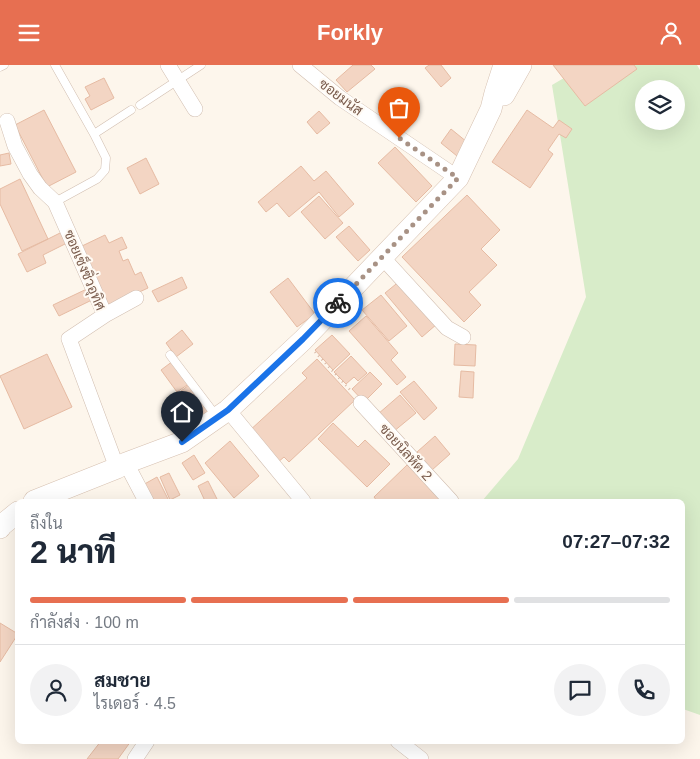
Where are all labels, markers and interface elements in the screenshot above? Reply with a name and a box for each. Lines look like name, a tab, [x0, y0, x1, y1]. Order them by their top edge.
icon: menu	[15, 19, 43, 47]
icon: person	[657, 19, 685, 47]
text: Forkly	[317, 20, 383, 45]
street label: ซอยมนัส	[316, 75, 366, 119]
map controls	[635, 80, 685, 130]
button: layers	[635, 80, 685, 130]
pin	[378, 87, 420, 138]
icon: bag	[385, 94, 413, 122]
street label: ซอยเซ็งซิ่วอุทิศ	[59, 226, 112, 313]
courier	[313, 278, 363, 328]
icon: bike	[324, 289, 352, 317]
pin	[161, 391, 203, 442]
icon: home	[168, 398, 196, 426]
street label: ซอยนิลหัต 2	[376, 420, 436, 484]
text: ถึงใน	[30, 515, 63, 532]
text: 07:27–07:32	[562, 531, 670, 552]
text: 2 นาที	[30, 534, 116, 570]
text: กำลังส่ง · 100 m	[30, 614, 139, 631]
button: person	[30, 664, 82, 716]
button: chat	[554, 664, 606, 716]
button: phone	[618, 664, 670, 716]
text: สมชาย	[94, 670, 151, 691]
text: ไรเดอร์ · 4.5	[94, 695, 176, 712]

